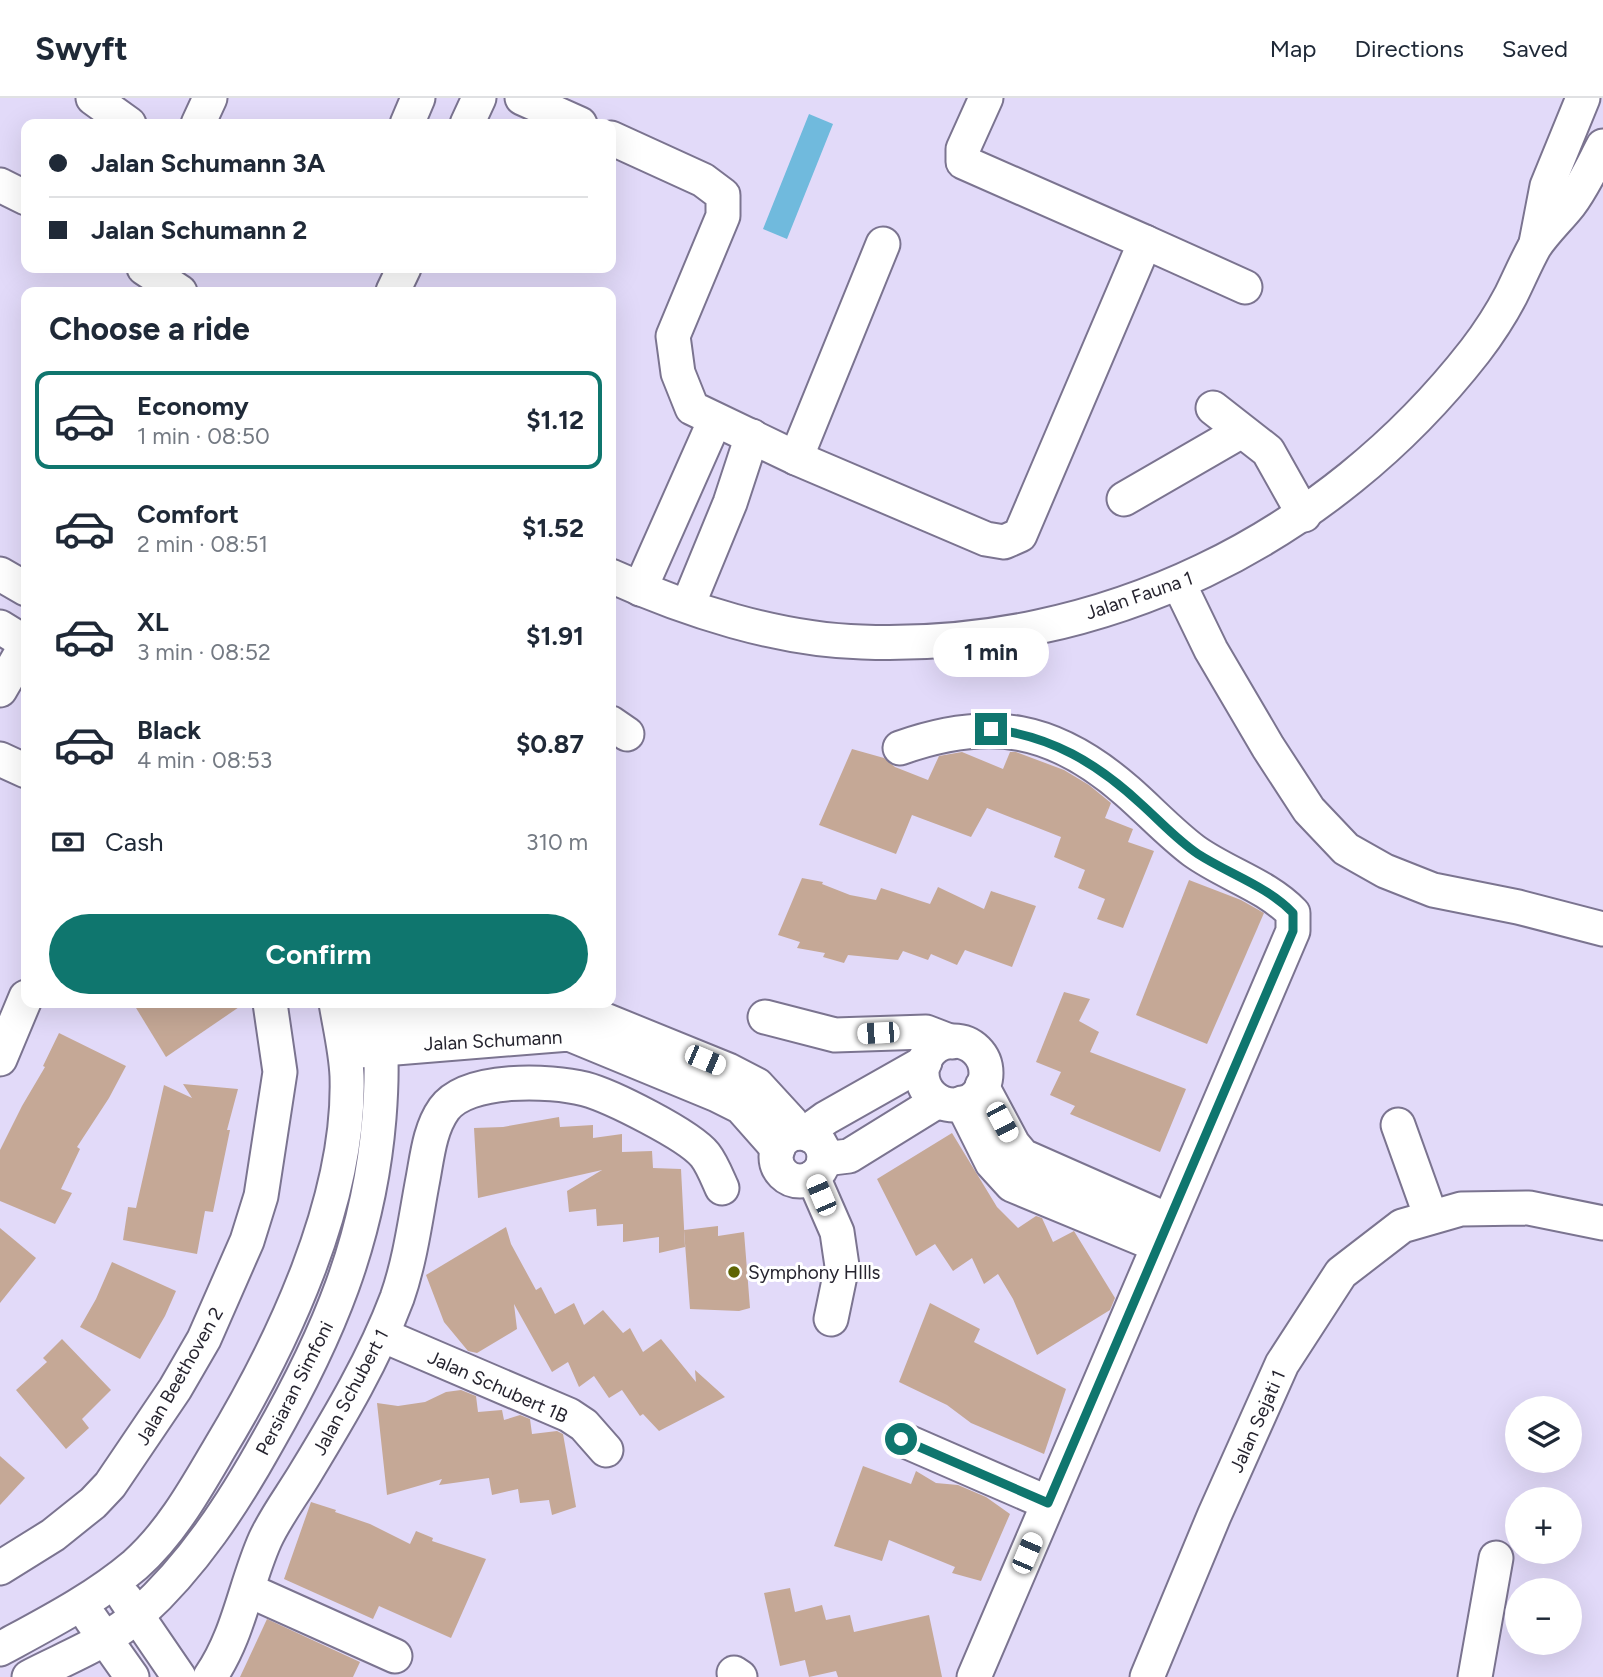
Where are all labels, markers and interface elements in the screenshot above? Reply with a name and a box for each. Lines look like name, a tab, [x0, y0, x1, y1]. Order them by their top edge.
text: Swyft	[35, 29, 128, 68]
text: Map	[1270, 34, 1316, 63]
text: Directions	[1354, 34, 1464, 63]
text: Saved	[1502, 34, 1568, 63]
text: Jalan Schumann 3A	[91, 147, 325, 179]
text: Jalan Schumann 2	[91, 214, 307, 246]
text: Choose a ride	[49, 310, 250, 348]
icon: car	[53, 389, 116, 452]
text: Economy	[137, 390, 249, 422]
text: $1.12	[526, 404, 584, 436]
text: 1 min · 08:50	[137, 422, 270, 450]
icon: car	[53, 497, 116, 560]
text: Comfort	[137, 498, 239, 530]
text: $1.52	[522, 512, 584, 544]
text: 2 min · 08:51	[137, 530, 268, 558]
street label: Jalan Fauna 1	[1082, 566, 1196, 625]
icon: car	[53, 605, 116, 668]
text: XL	[137, 606, 169, 638]
text: $1.91	[526, 620, 584, 652]
callout: 1 min	[933, 628, 1049, 676]
text: 3 min · 08:52	[137, 638, 271, 666]
text: 1 min	[964, 638, 1018, 666]
icon: car	[53, 713, 116, 776]
route end	[975, 713, 1007, 745]
text: Black	[137, 714, 201, 746]
text: $0.87	[516, 728, 584, 760]
text: 4 min · 08:53	[137, 746, 272, 774]
icon: cash	[49, 823, 87, 861]
text: Cash	[105, 826, 164, 858]
text: 310 m	[526, 828, 588, 856]
button: Confirm	[49, 914, 588, 994]
car	[857, 1021, 900, 1045]
street label: Jalan Schumann	[423, 1025, 563, 1056]
car	[682, 1042, 729, 1078]
car	[983, 1099, 1022, 1145]
car	[804, 1172, 839, 1218]
place label: Symphony HIlls	[748, 1261, 881, 1284]
marker: Symphony HIlls	[726, 1264, 742, 1280]
street label: Jalan Beethoven 2	[131, 1303, 228, 1449]
street label: Persiaran Simfoni	[251, 1317, 338, 1459]
street label: Jalan Schubert 1	[308, 1325, 393, 1459]
street label: Jalan Schubert 1B	[424, 1345, 571, 1428]
street label: Jalan Sejati 1	[1225, 1366, 1290, 1476]
map controls	[1505, 1396, 1582, 1655]
button: layers	[1505, 1396, 1582, 1473]
route start	[885, 1423, 917, 1455]
button: +	[1505, 1487, 1582, 1564]
car	[1010, 1530, 1045, 1576]
button: −	[1505, 1578, 1582, 1655]

